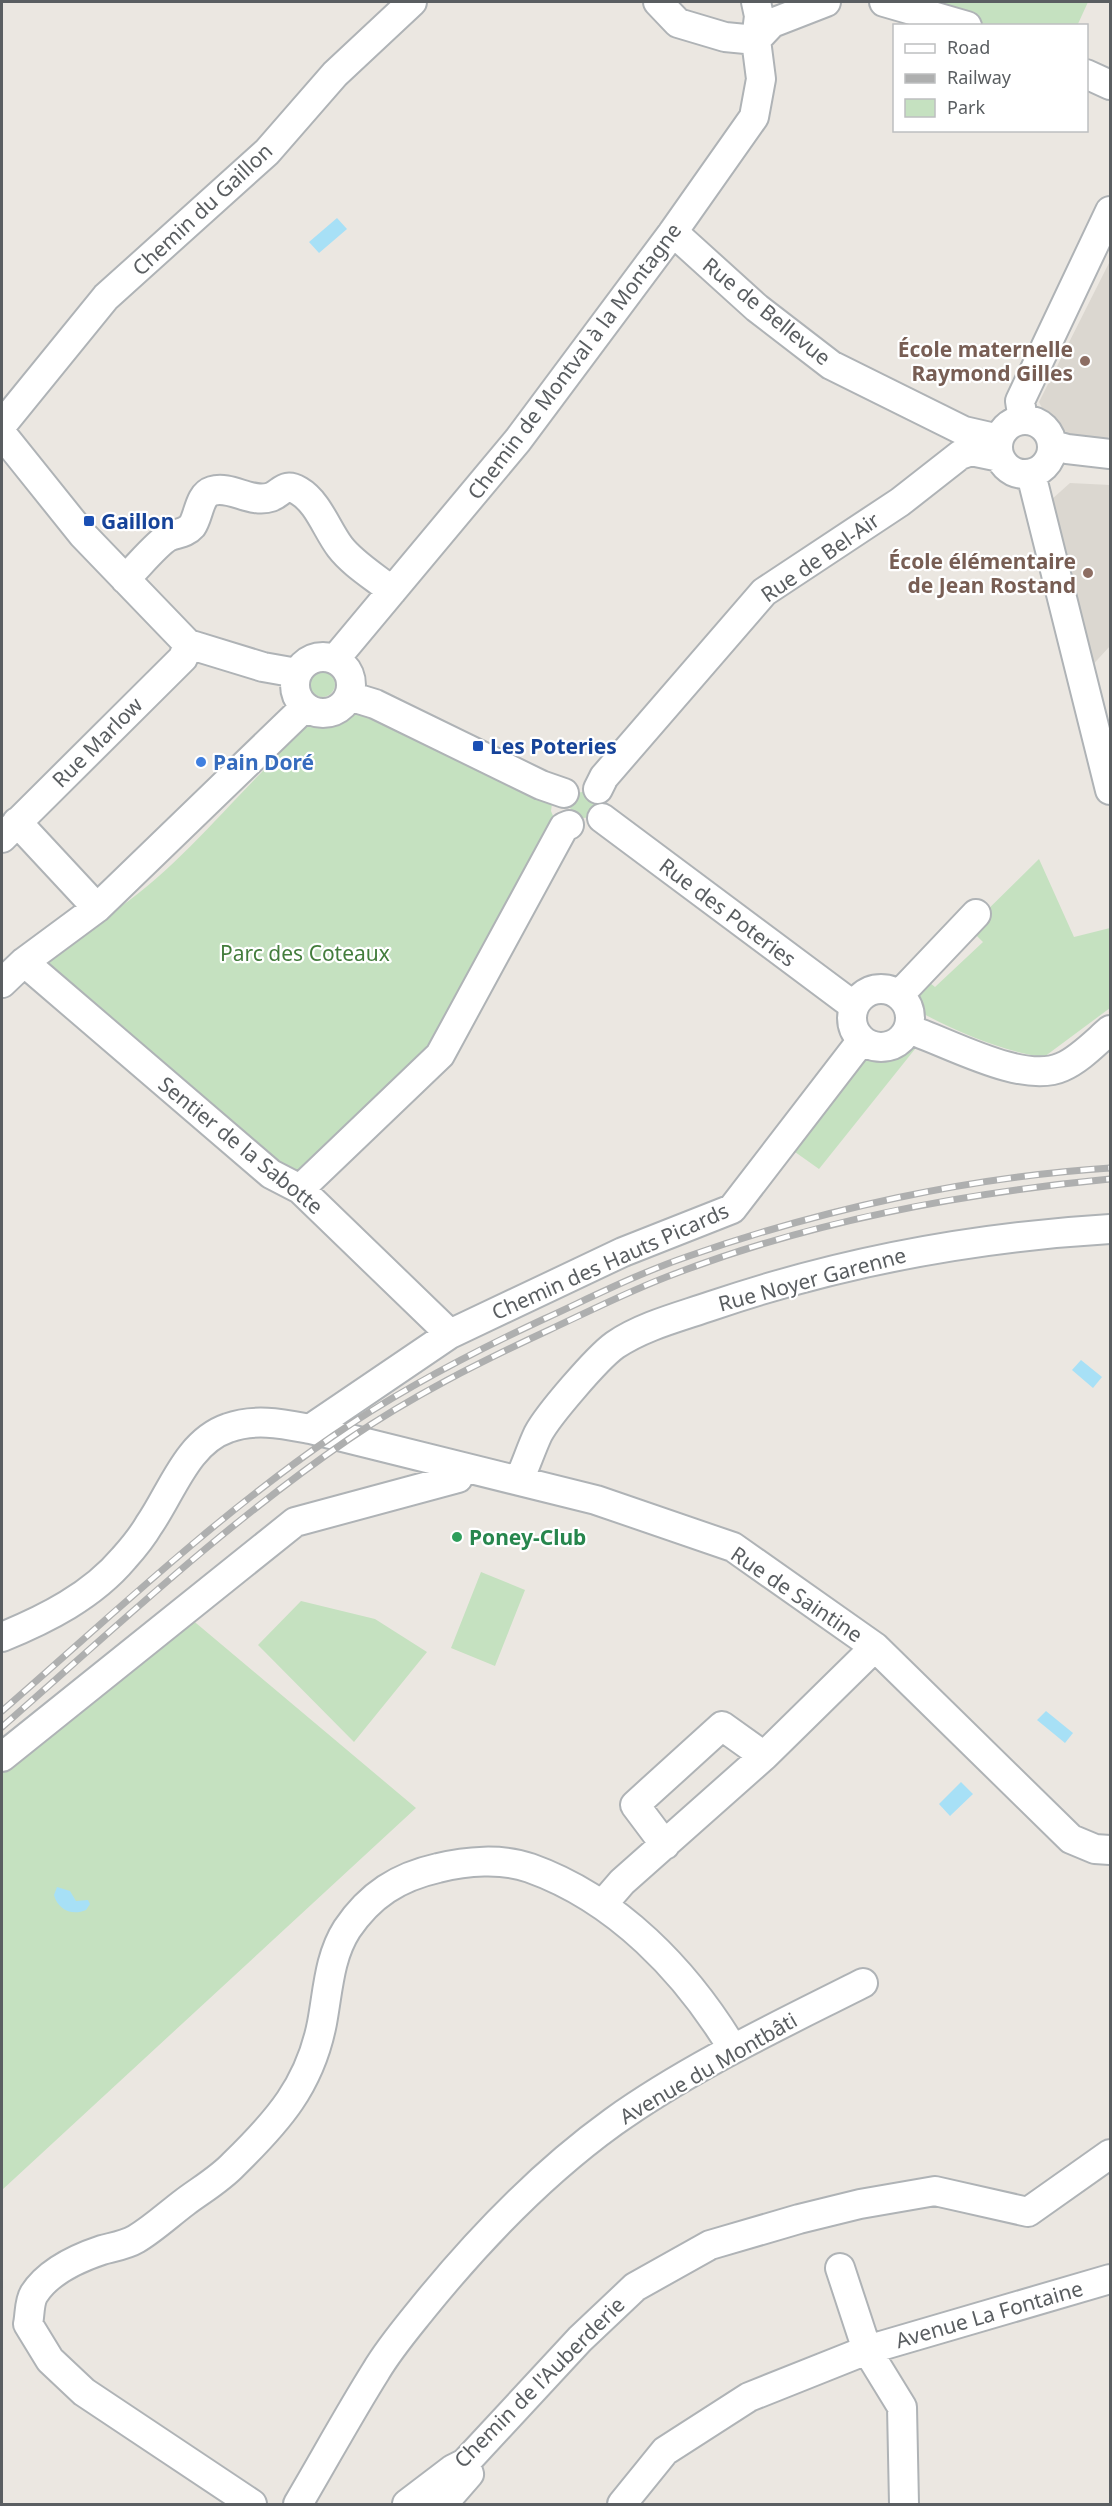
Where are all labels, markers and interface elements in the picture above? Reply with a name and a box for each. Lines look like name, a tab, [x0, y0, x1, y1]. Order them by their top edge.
legend	[893, 24, 1088, 132]
text: Road	[947, 35, 990, 59]
text: Railway	[947, 65, 1012, 89]
text: Park	[947, 95, 985, 119]
street label: Chemin du Gaillon	[126, 137, 278, 281]
street label: Chemin de Montval à la Montagne	[461, 217, 687, 505]
street label: Rue de Bellevue	[697, 251, 837, 371]
place label: École maternelle Raymond Gilles	[898, 335, 1073, 387]
marker: École maternelle Raymond Gilles	[1078, 354, 1092, 368]
street label: Rue de Bel-Air	[755, 506, 885, 608]
place label: Gaillon	[101, 507, 174, 535]
marker: Gaillon	[82, 514, 96, 528]
place label: École élémentaire de Jean Rostand	[889, 547, 1076, 599]
marker: École élémentaire de Jean Rostand	[1081, 566, 1095, 580]
street label: Rue Marlow	[46, 690, 149, 793]
place label: Les Poteries	[490, 732, 617, 760]
marker: Les Poteries	[471, 739, 485, 753]
place label: Pain Doré	[213, 748, 314, 776]
marker: Pain Doré	[194, 755, 208, 769]
street label: Rue des Poteries	[654, 851, 802, 973]
park label: Parc des Coteaux	[220, 939, 390, 967]
street label: Sentier de la Sabotte	[153, 1070, 329, 1220]
street label: Chemin des Hauts Picards	[487, 1196, 733, 1326]
street label: Rue Noyer Garenne	[715, 1240, 909, 1318]
place label: Poney-Club	[469, 1523, 586, 1551]
marker: Poney-Club	[450, 1530, 464, 1544]
street label: Rue de Saintine	[726, 1540, 868, 1648]
street label: Avenue du Montbâti	[614, 2006, 802, 2130]
street label: Avenue La Fontaine	[892, 2274, 1086, 2354]
street label: Chemin de l'Auberderie	[448, 2291, 630, 2473]

